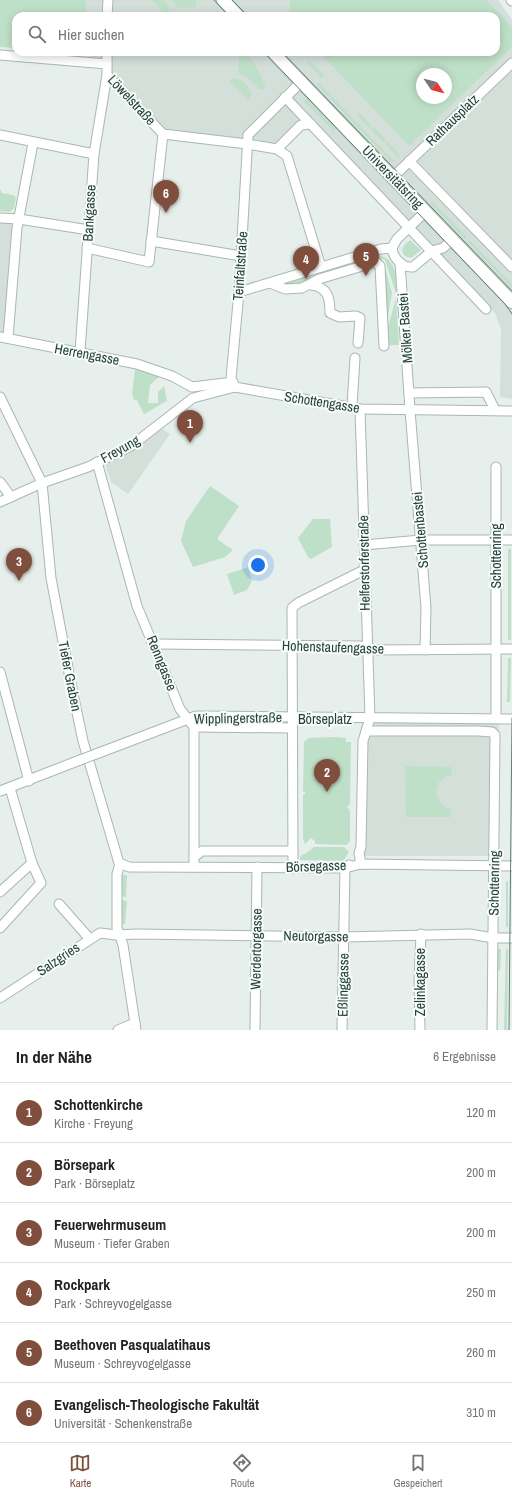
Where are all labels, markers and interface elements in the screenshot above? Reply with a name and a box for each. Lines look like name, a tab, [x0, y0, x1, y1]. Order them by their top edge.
search box	[12, 12, 500, 56]
icon: search	[26, 23, 48, 45]
text: Hier suchen	[58, 24, 124, 45]
north arrow	[416, 68, 452, 104]
street label: Löwelstraße	[104, 71, 160, 129]
street label: Rathausplatz	[422, 90, 483, 150]
street label: Universitätsring	[358, 142, 428, 213]
pin: 6	[153, 180, 179, 213]
street label: Bankgasse	[79, 184, 99, 242]
street label: Teinfaltstraße	[229, 231, 251, 301]
pin: 5	[353, 243, 379, 276]
pin: 4	[293, 246, 319, 279]
street label: Mölker Bastei	[394, 292, 416, 364]
street label: Herrengasse	[53, 339, 121, 369]
street label: Schottengasse	[283, 387, 361, 417]
pin: 1	[177, 410, 203, 443]
street label: Freyung	[97, 431, 143, 467]
street label: Schottenbastei	[408, 491, 432, 569]
street label: Helferstorferstraße	[354, 515, 374, 611]
street label: Schottenring	[487, 523, 505, 589]
pin: 3	[6, 548, 32, 581]
your location	[248, 555, 268, 575]
street label: Renngasse	[143, 633, 181, 693]
street label: Hohenstaufengasse	[282, 636, 384, 658]
street label: Tiefer Graben	[54, 639, 86, 713]
street label: Wipplingerstraße	[194, 708, 282, 728]
street label: Börseplatz	[298, 710, 352, 728]
pin: 2	[314, 759, 340, 792]
street label: Schottenring	[484, 850, 504, 916]
street label: Börsegasse	[285, 856, 347, 876]
street label: Werdertorgasse	[246, 908, 266, 990]
street label: Neutorgasse	[283, 926, 349, 946]
street label: Salzgries	[33, 938, 83, 980]
street label: Zelinkagasse	[411, 948, 429, 1016]
street label: Eßlinggasse	[333, 953, 353, 1017]
text: In der Nähe	[16, 1045, 92, 1068]
text: 6 Ergebnisse	[433, 1048, 496, 1065]
text: Schottenkirche	[54, 1094, 143, 1115]
text: 1	[26, 1104, 32, 1121]
text: 120 m	[466, 1104, 496, 1121]
text: Kirche · Freyung	[54, 1115, 133, 1132]
text: Börsepark	[54, 1154, 115, 1175]
text: 2	[26, 1164, 32, 1181]
text: 200 m	[466, 1164, 496, 1181]
text: Park · Börseplatz	[54, 1175, 135, 1192]
text: Feuerwehrmuseum	[54, 1214, 166, 1235]
text: 3	[26, 1224, 32, 1241]
text: 200 m	[466, 1224, 496, 1241]
text: Museum · Tiefer Graben	[54, 1235, 170, 1252]
text: Rockpark	[54, 1274, 110, 1295]
text: 4	[26, 1284, 32, 1301]
text: 250 m	[466, 1284, 496, 1301]
text: Park · Schreyvogelgasse	[54, 1295, 172, 1312]
text: Beethoven Pasqualatihaus	[54, 1334, 211, 1355]
text: 5	[26, 1344, 32, 1361]
text: 260 m	[466, 1344, 496, 1361]
text: Museum · Schreyvogelgasse	[54, 1355, 191, 1372]
text: Evangelisch-Theologische Fakultät	[54, 1394, 259, 1415]
text: 6	[26, 1404, 32, 1421]
text: 310 m	[466, 1404, 496, 1421]
text: Universität · Schenkenstraße	[54, 1415, 192, 1432]
tab: Karte	[69, 1452, 91, 1490]
tab: Route	[230, 1452, 254, 1490]
tab: Gespeichert	[393, 1452, 443, 1490]

